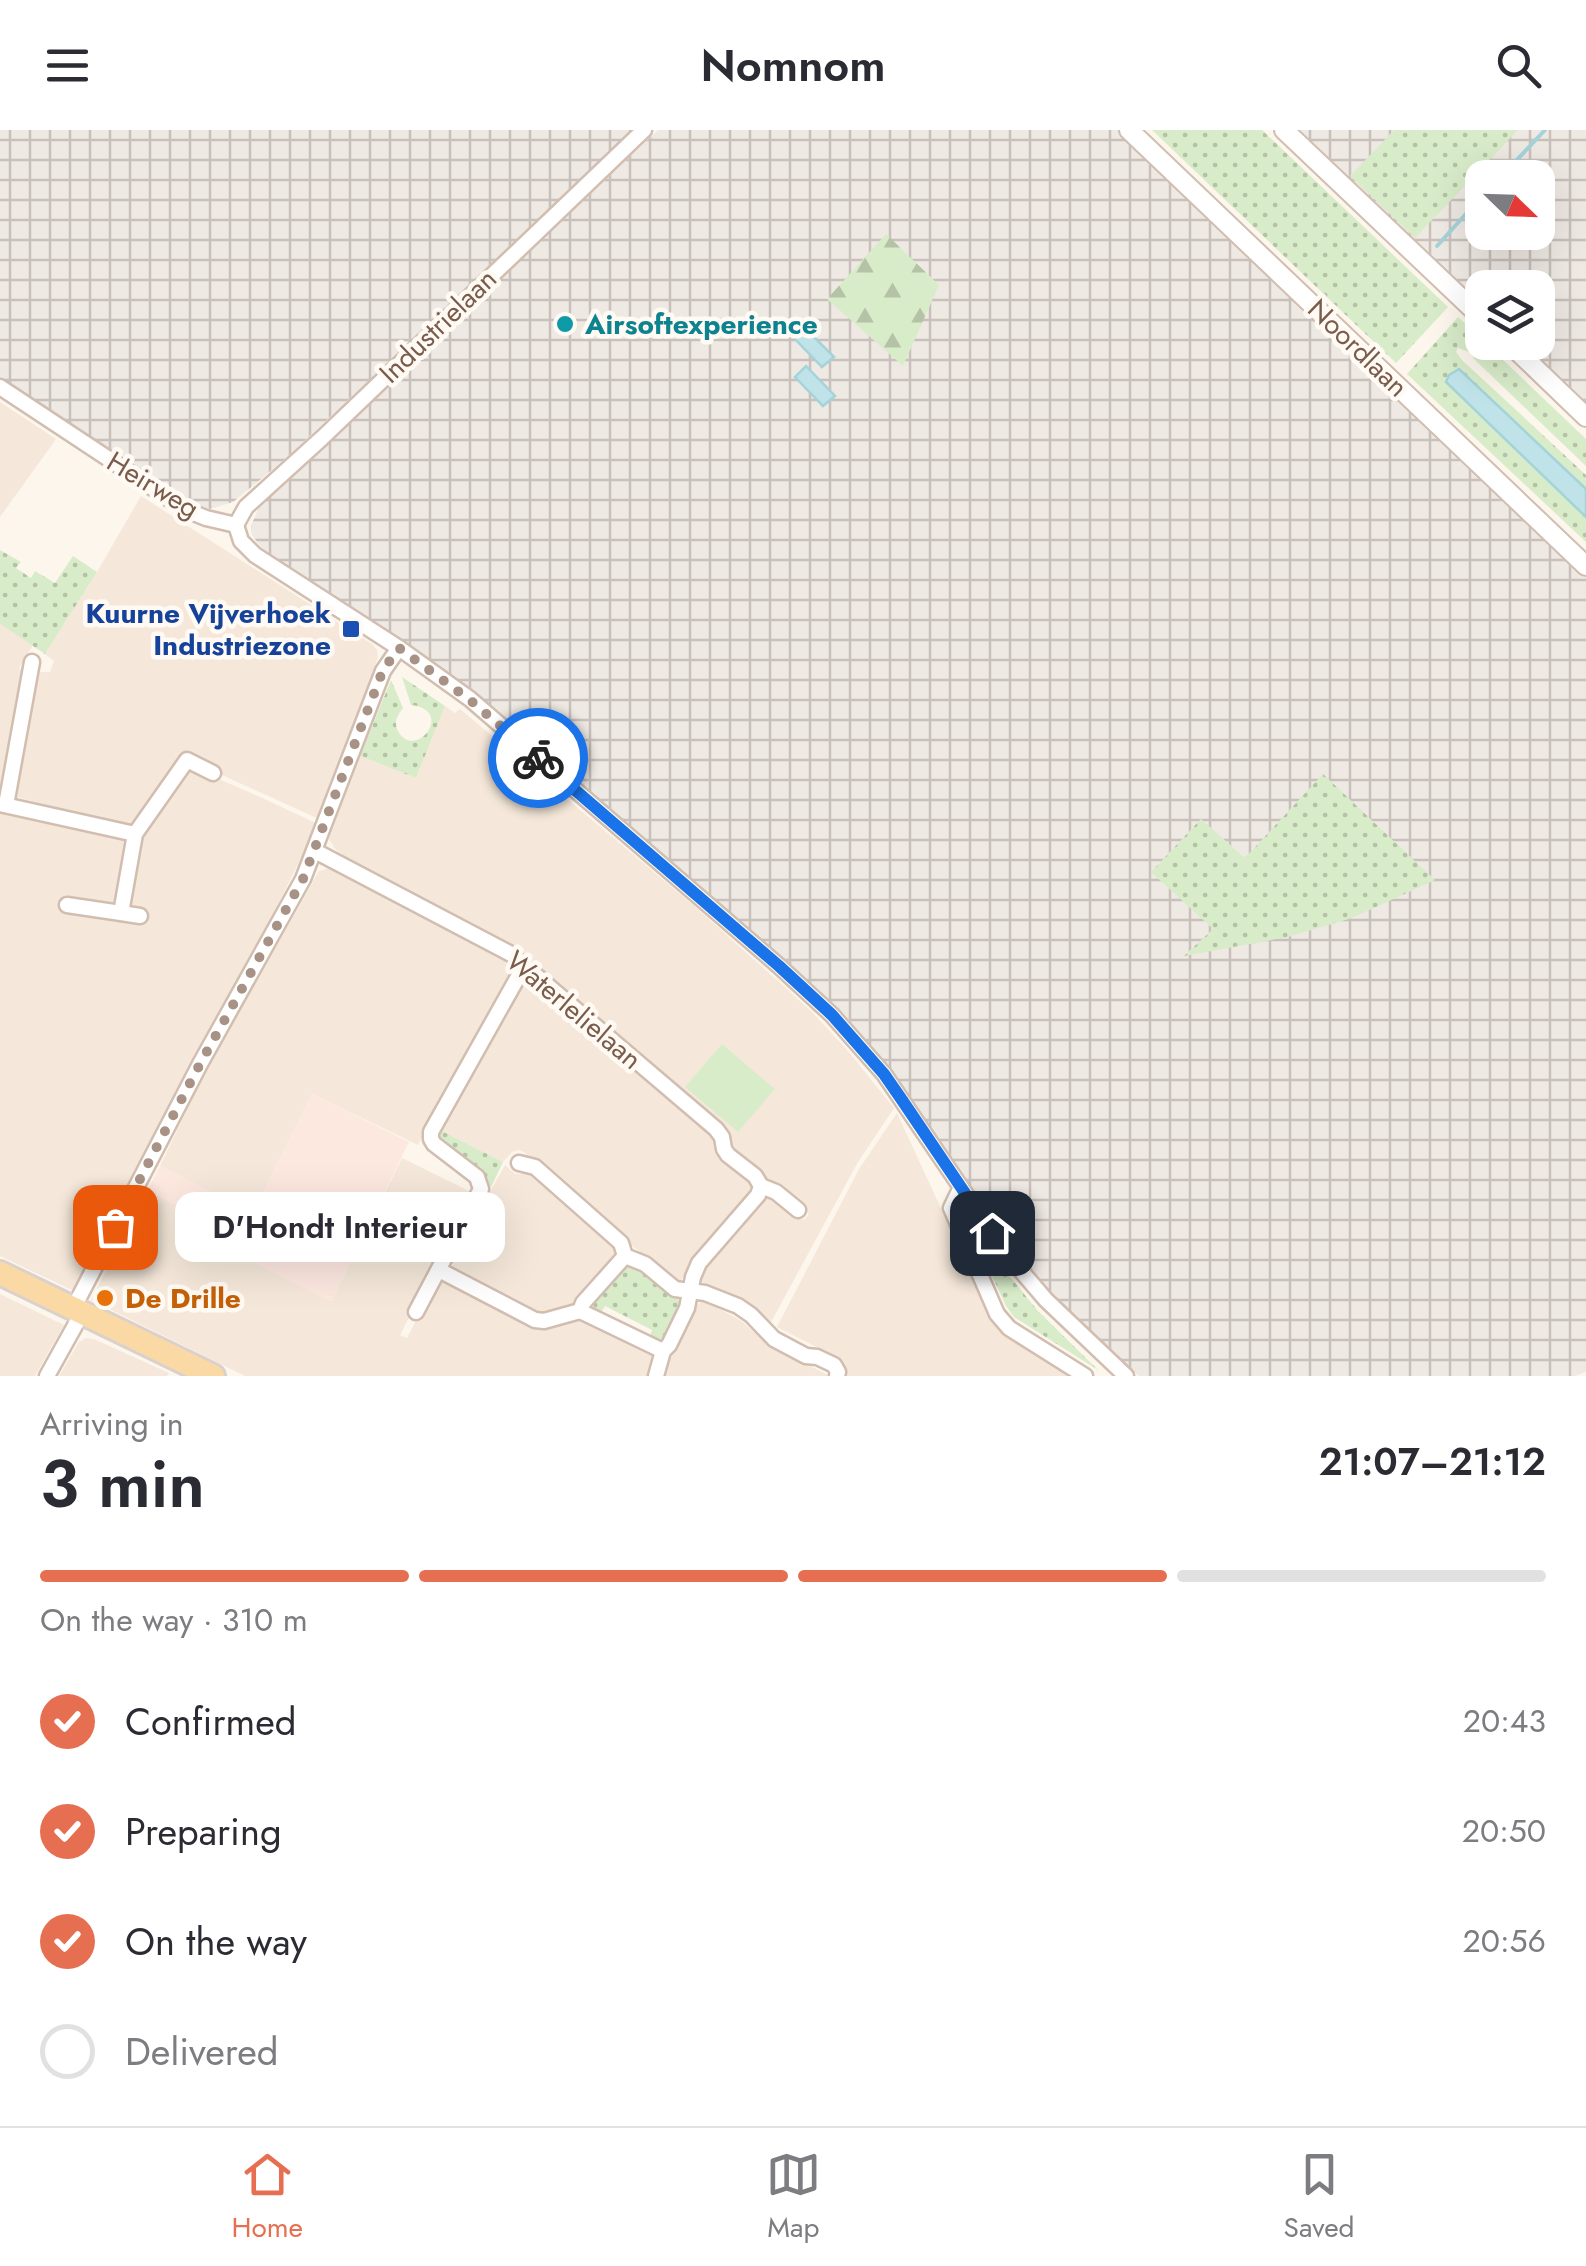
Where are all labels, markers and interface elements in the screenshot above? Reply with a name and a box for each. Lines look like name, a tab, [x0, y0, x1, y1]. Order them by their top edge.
text: Nomnom	[700, 33, 886, 98]
icon: menu	[40, 38, 95, 93]
icon: search	[1491, 38, 1546, 93]
north arrow	[1465, 160, 1555, 250]
map controls	[1465, 160, 1555, 360]
street label: Industrielaan	[370, 259, 506, 393]
button: layers	[1465, 270, 1555, 360]
street label: Noordlaan	[1298, 290, 1418, 406]
place label: Airsoftexperience	[584, 304, 818, 345]
marker: Airsoftexperience	[554, 313, 576, 335]
street label: Heirweg	[99, 441, 207, 529]
place label: Kuurne Vijverhoek Industriezone	[86, 593, 331, 666]
marker: Kuurne Vijverhoek Industriezone	[340, 618, 362, 640]
courier	[488, 708, 588, 808]
icon: bike	[511, 731, 566, 786]
street label: Waterlelielaan	[497, 941, 651, 1079]
pin	[73, 1185, 158, 1270]
pin	[950, 1191, 1035, 1276]
callout: D'Hondt Interieur	[175, 1192, 505, 1262]
icon: bag	[88, 1200, 143, 1255]
text: D'Hondt Interieur	[212, 1204, 468, 1250]
icon: home	[965, 1206, 1020, 1261]
place label: De Drille	[125, 1278, 241, 1319]
marker: De Drille	[94, 1287, 116, 1309]
text: Arriving in	[40, 1401, 184, 1447]
text: 21:07–21:12	[1319, 1434, 1546, 1489]
text: 3 min	[40, 1437, 205, 1531]
text: On the way · 310 m	[40, 1597, 308, 1643]
icon: check	[40, 1694, 95, 1749]
text: Confirmed	[125, 1694, 296, 1749]
text: 20:43	[1463, 1698, 1546, 1744]
icon: check	[40, 1804, 95, 1859]
text: Preparing	[125, 1804, 282, 1859]
text: 20:50	[1462, 1808, 1546, 1854]
icon: check	[40, 1914, 95, 1969]
text: On the way	[125, 1914, 307, 1969]
text: 20:56	[1463, 1918, 1546, 1964]
text: Delivered	[125, 2024, 278, 2079]
tab: Home	[231, 2147, 303, 2248]
tab: Map	[766, 2147, 821, 2248]
tab: Saved	[1284, 2147, 1355, 2248]

